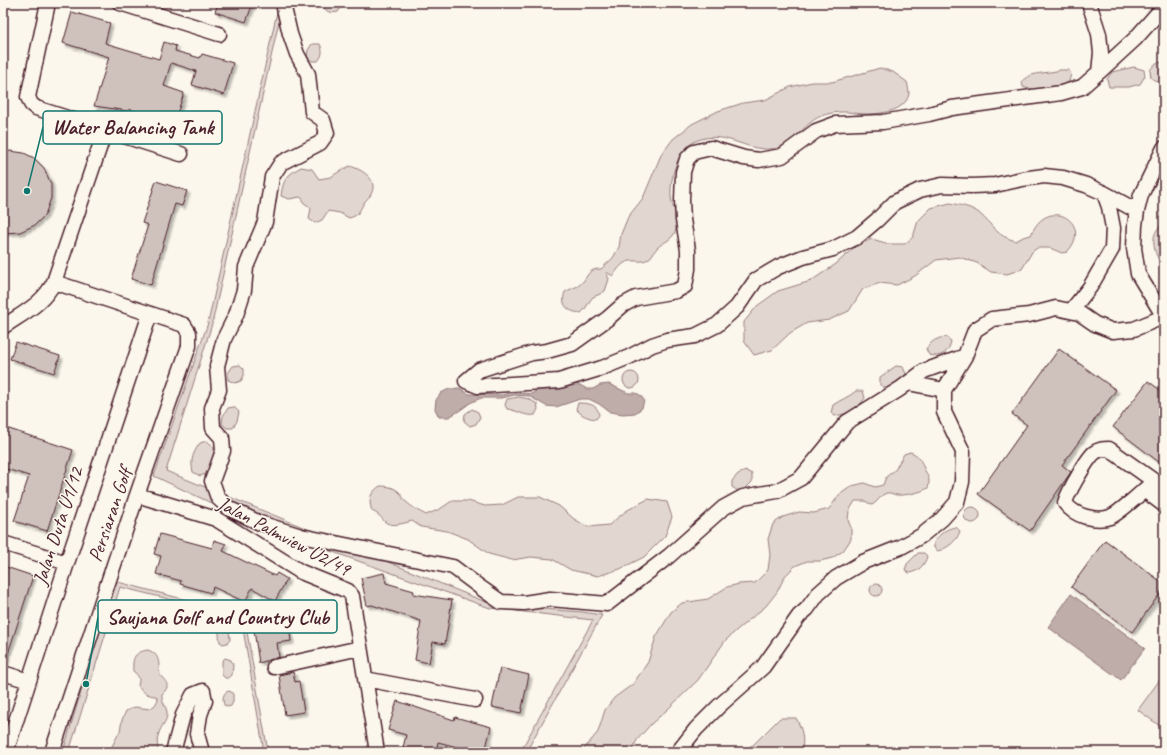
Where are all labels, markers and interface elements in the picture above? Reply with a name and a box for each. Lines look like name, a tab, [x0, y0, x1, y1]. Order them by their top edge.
callout: Water Balancing Tank	[43, 111, 222, 144]
text: Water Balancing Tank	[52, 114, 216, 140]
street label: Persiaran Golf	[82, 460, 139, 565]
street label: Jalan Duta U1/12	[27, 462, 89, 589]
street label: Jalan Palmview U2/49	[213, 490, 356, 582]
callout: Saujana Golf and Country Club	[98, 600, 337, 633]
text: Saujana Golf and Country Club	[107, 604, 331, 630]

